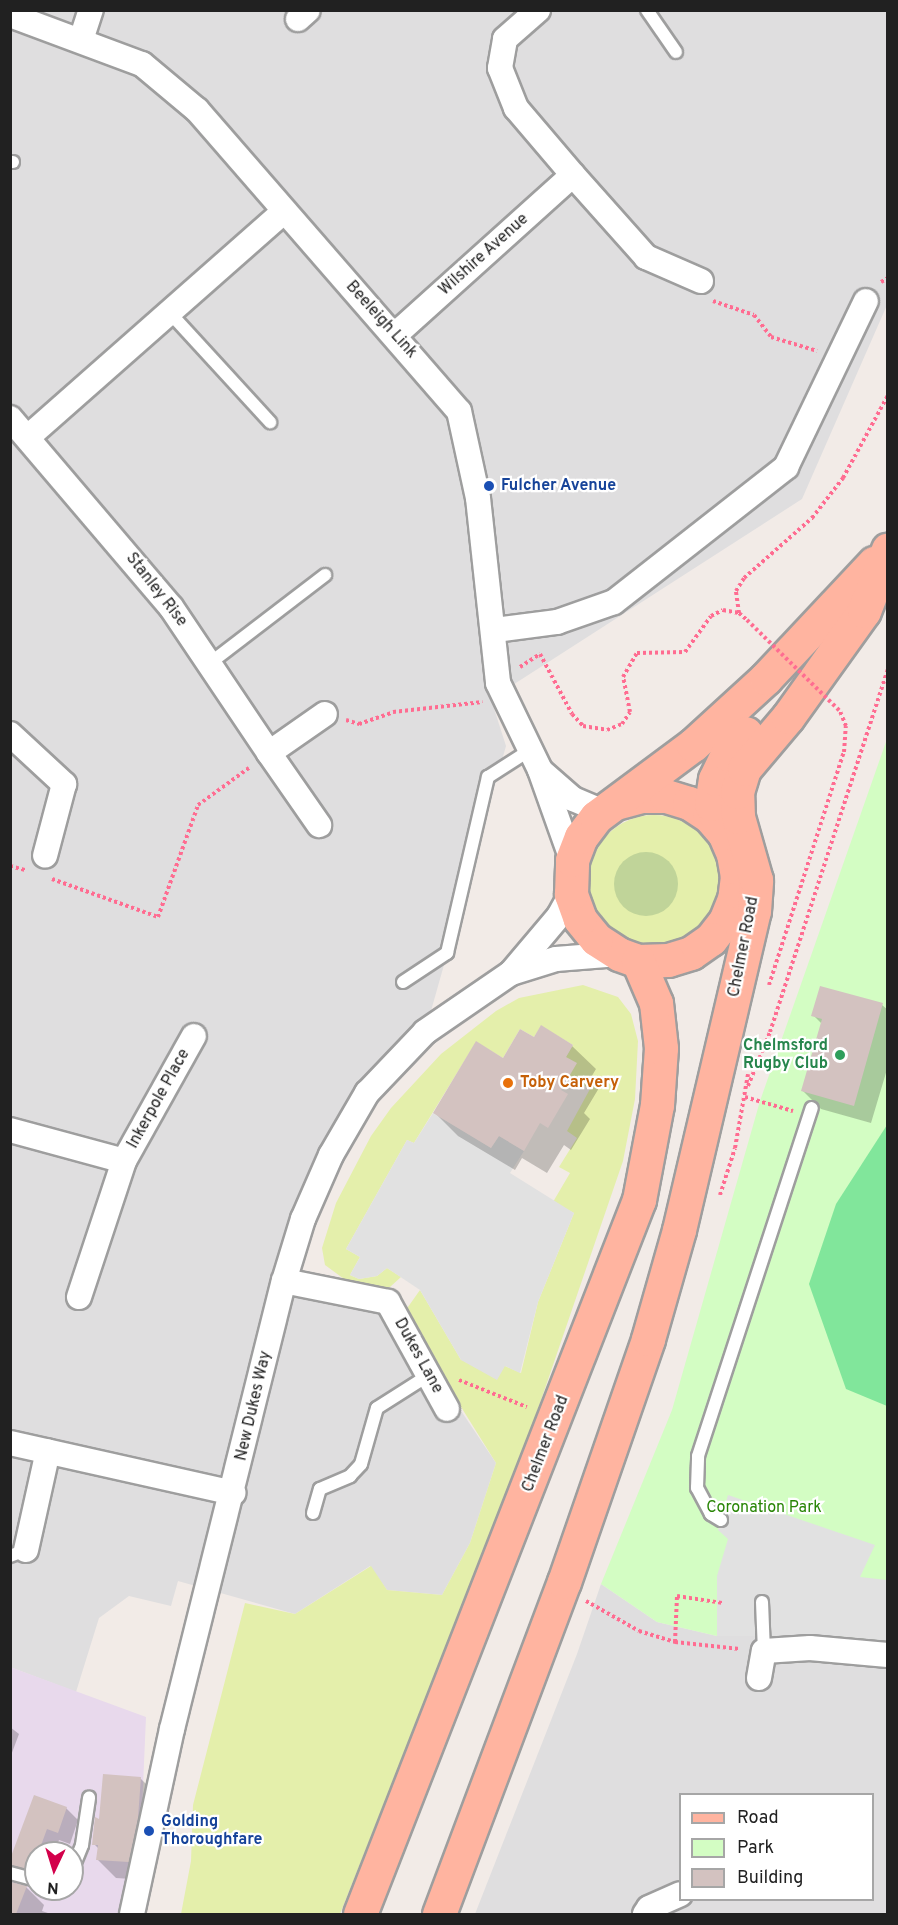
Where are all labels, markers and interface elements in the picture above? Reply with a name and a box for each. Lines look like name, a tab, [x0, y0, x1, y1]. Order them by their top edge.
street label: Wilshire Avenue	[435, 210, 533, 300]
street label: Beeleigh Link	[341, 277, 421, 363]
place label: Fulcher Avenue	[501, 476, 617, 496]
marker: Fulcher Avenue	[482, 479, 496, 493]
street label: Stanley Rise	[121, 549, 191, 631]
street label: Chelmer Road	[725, 895, 763, 999]
place label: Chelmsford Rugby Club	[743, 1036, 828, 1074]
street label: Inkerpole Place	[124, 1046, 194, 1152]
marker: Chelmsford Rugby Club	[833, 1048, 847, 1062]
place label: Toby Carvery	[520, 1073, 619, 1093]
marker: Toby Carvery	[501, 1076, 515, 1090]
street label: Dukes Lane	[389, 1315, 447, 1397]
street label: New Dukes Way	[232, 1349, 276, 1463]
street label: Chelmer Road	[519, 1393, 573, 1495]
park label: Coronation Park	[706, 1498, 822, 1518]
legend	[679, 1793, 874, 1901]
text: Road	[737, 1807, 779, 1830]
place label: Golding Thoroughfare	[161, 1812, 262, 1850]
marker: Golding Thoroughfare	[142, 1824, 156, 1838]
text: Park	[737, 1837, 774, 1860]
north arrow	[24, 1841, 84, 1901]
text: Building	[737, 1867, 803, 1890]
text: N	[46, 1877, 59, 1897]

